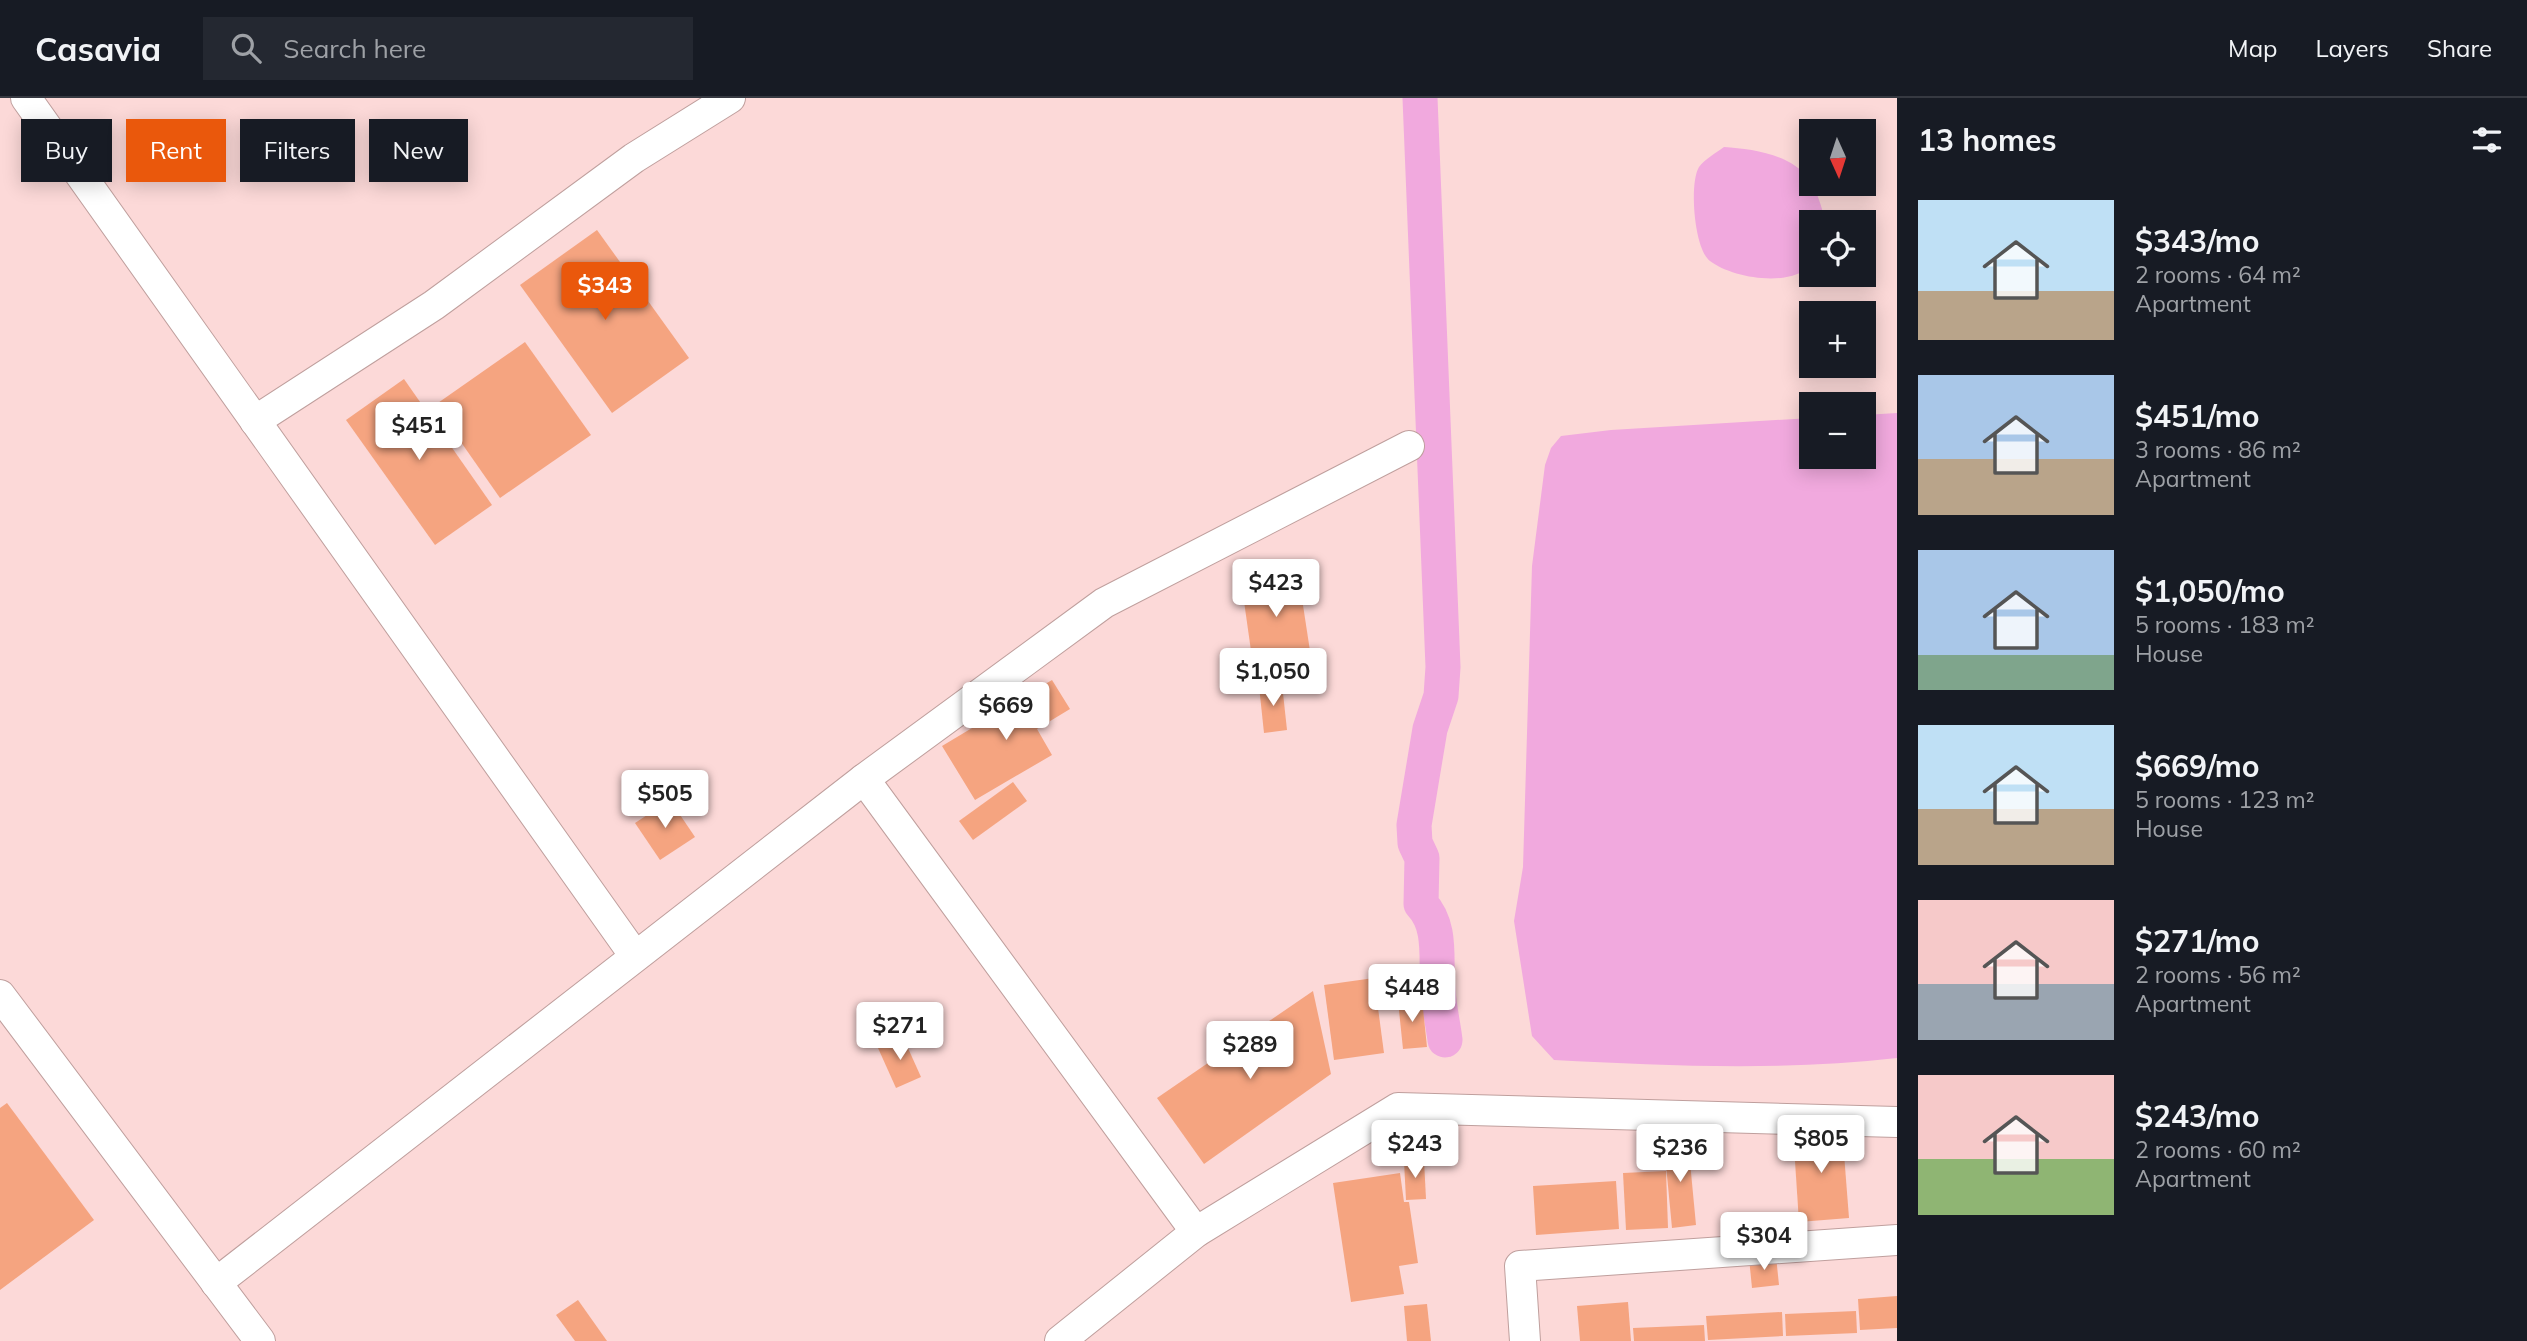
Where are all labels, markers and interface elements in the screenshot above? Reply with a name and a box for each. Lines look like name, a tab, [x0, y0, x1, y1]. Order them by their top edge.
search box	[203, 17, 693, 80]
text: Casavia	[35, 28, 161, 69]
icon: search	[227, 29, 265, 67]
text: Search here	[283, 32, 426, 65]
text: Map	[2228, 33, 2277, 63]
text: Layers	[2315, 33, 2389, 63]
text: Share	[2427, 33, 2492, 63]
chip: Buy	[21, 119, 112, 182]
chip: Rent	[126, 119, 226, 182]
chip: Filters	[240, 119, 355, 182]
chip: New	[369, 119, 468, 182]
north arrow	[1799, 119, 1876, 196]
map controls	[1799, 119, 1876, 469]
text: 13 homes	[1918, 121, 2057, 159]
icon: filters	[2468, 121, 2506, 159]
button: locate	[1799, 210, 1876, 287]
text: $343/mo	[2135, 222, 2259, 260]
icon: home	[1974, 228, 2058, 312]
text: 2 rooms · 64 m²	[2135, 260, 2301, 289]
pin: $343	[564, 262, 646, 322]
text: $343	[577, 270, 633, 299]
text: Apartment	[2135, 289, 2251, 318]
button: +	[1799, 301, 1876, 378]
button: −	[1799, 392, 1876, 469]
text: $451/mo	[2135, 397, 2259, 435]
pin: $451	[378, 402, 460, 462]
icon: home	[1974, 403, 2058, 487]
text: $451	[391, 410, 447, 439]
text: 3 rooms · 86 m²	[2135, 435, 2301, 464]
text: Apartment	[2135, 464, 2251, 493]
pin: $423	[1235, 560, 1317, 619]
text: $423	[1248, 567, 1304, 596]
text: $1,050/mo	[2135, 572, 2285, 610]
icon: home	[1974, 578, 2058, 662]
text: 5 rooms · 183 m²	[2135, 610, 2315, 639]
text: House	[2135, 639, 2203, 668]
pin: $1,050	[1216, 648, 1330, 708]
text: $1,050	[1236, 656, 1310, 685]
pin: $669	[965, 682, 1047, 742]
text: $669	[978, 690, 1034, 719]
text: $669/mo	[2135, 747, 2259, 785]
icon: home	[1974, 753, 2058, 837]
pin: $505	[624, 770, 706, 830]
text: $505	[637, 778, 693, 807]
text: 5 rooms · 123 m²	[2135, 785, 2315, 814]
text: House	[2135, 814, 2203, 843]
text: $271/mo	[2135, 922, 2259, 960]
icon: home	[1974, 928, 2058, 1012]
text: 2 rooms · 56 m²	[2135, 960, 2301, 989]
pin: $448	[1371, 964, 1453, 1024]
text: $448	[1384, 972, 1440, 1001]
text: Apartment	[2135, 989, 2251, 1018]
pin: $271	[859, 1002, 941, 1062]
text: $271	[872, 1010, 928, 1039]
pin: $289	[1209, 1021, 1291, 1081]
text: $289	[1222, 1029, 1278, 1058]
text: $243/mo	[2135, 1097, 2259, 1135]
icon: home	[1974, 1103, 2058, 1187]
pin: $805	[1780, 1116, 1862, 1175]
pin: $243	[1374, 1121, 1456, 1180]
text: $805	[1793, 1123, 1849, 1152]
pin: $236	[1639, 1124, 1721, 1184]
text: $243	[1387, 1128, 1443, 1157]
text: $236	[1652, 1132, 1708, 1161]
text: 2 rooms · 60 m²	[2135, 1135, 2301, 1164]
text: Apartment	[2135, 1164, 2251, 1193]
pin: $304	[1723, 1212, 1805, 1272]
text: $304	[1736, 1220, 1792, 1249]

